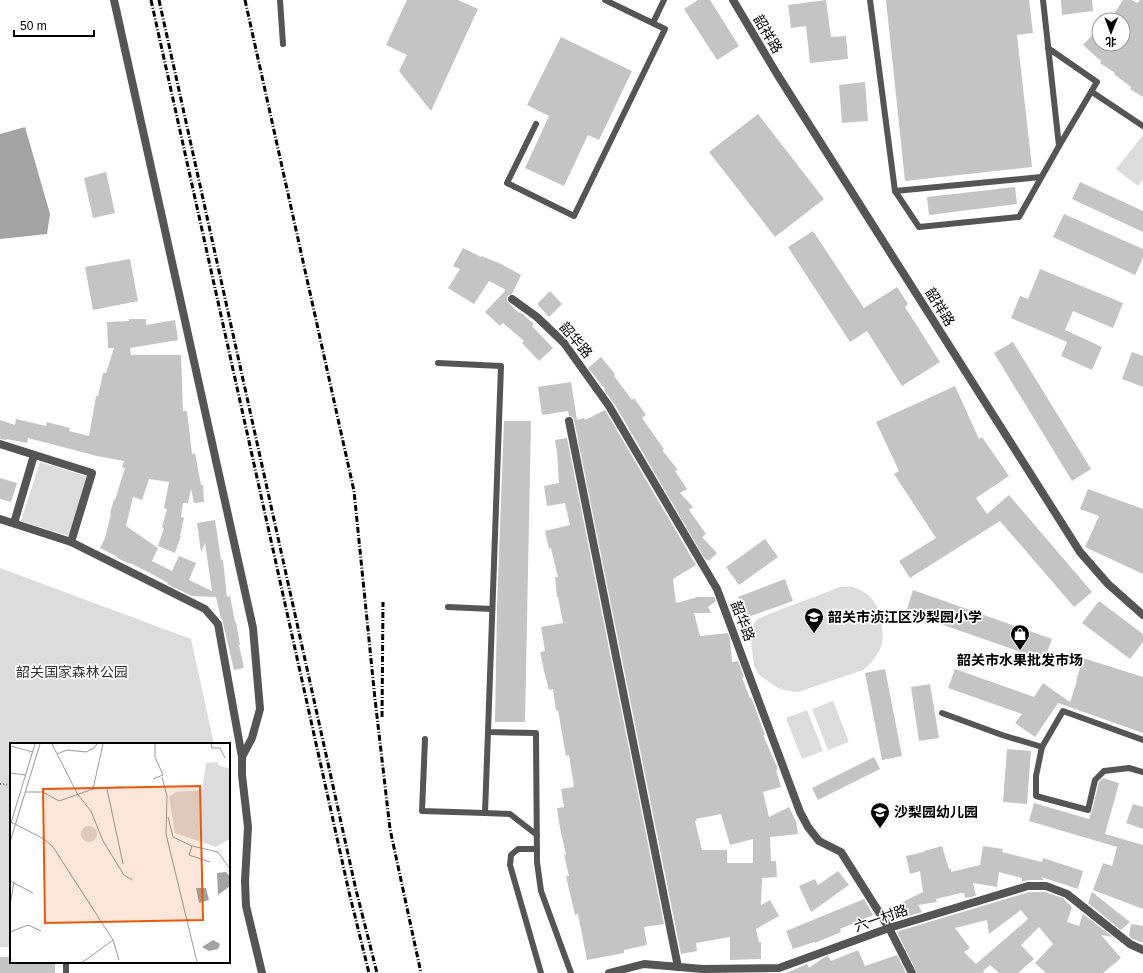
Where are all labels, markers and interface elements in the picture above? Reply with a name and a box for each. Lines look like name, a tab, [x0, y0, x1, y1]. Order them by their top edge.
scale bar	[14, 12, 94, 38]
street label: 韶祥路	[750, 12, 786, 56]
north arrow	[1091, 12, 1131, 52]
text: 50 m	[20, 19, 47, 33]
text: 北	[1105, 36, 1116, 48]
street label: 韶祥路	[922, 285, 958, 329]
street label: 韶华路	[556, 319, 596, 361]
street label: 韶华路	[728, 599, 758, 643]
school or university icon: 韶关市浈江区沙梨园小学	[803, 606, 825, 634]
place label: 韶关市浈江区沙梨园小学	[828, 609, 982, 625]
shop icon: 韶关市水果批发市场	[1009, 623, 1031, 651]
place label: 韶关市水果批发市场	[957, 652, 1083, 668]
park label: 韶关国家森林公园	[16, 664, 128, 680]
inset map	[10, 743, 230, 963]
school or university icon: 沙梨园幼儿园	[869, 801, 891, 829]
place label: 沙梨园幼儿园	[894, 804, 978, 820]
street label: 六一村路	[852, 901, 910, 935]

